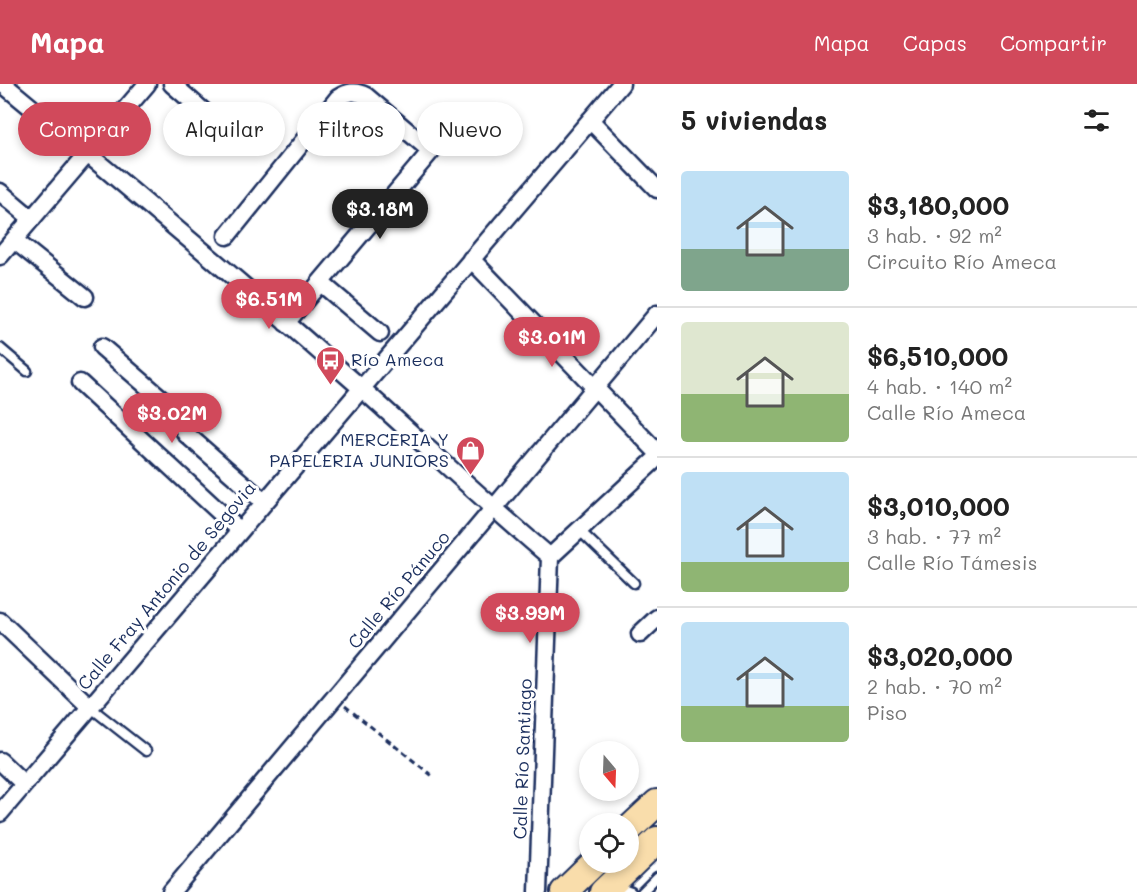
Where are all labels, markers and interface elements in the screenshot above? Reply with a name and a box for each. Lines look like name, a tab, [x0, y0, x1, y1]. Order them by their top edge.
text: Mapa	[30, 24, 105, 60]
text: Mapa	[814, 29, 870, 56]
text: Capas	[903, 29, 967, 56]
text: Compartir	[1000, 29, 1107, 56]
chip: Comprar	[18, 102, 151, 156]
chip: Alquilar	[163, 102, 285, 156]
chip: Filtros	[297, 102, 405, 156]
chip: Nuevo	[417, 102, 523, 156]
text: 5 viviendas	[681, 103, 827, 137]
icon: filters	[1080, 104, 1113, 137]
text: $3,180,000	[867, 188, 1009, 222]
pin: $3.18M	[331, 189, 429, 240]
text: $3.18M	[346, 195, 414, 221]
icon: home	[729, 195, 801, 267]
text: 3 hab. · 92 m²	[867, 222, 1002, 248]
text: Circuito Río Ameca	[867, 248, 1057, 274]
pin: $6.51M	[220, 279, 318, 330]
text: $6.51M	[235, 285, 303, 311]
pin: $3.01M	[503, 317, 601, 368]
text: $3.01M	[518, 323, 586, 349]
text: $6,510,000	[867, 339, 1008, 373]
bus stop icon: Río Ameca	[314, 344, 346, 386]
icon: home	[729, 346, 801, 418]
place label: Río Ameca	[351, 347, 444, 371]
text: 4 hab. · 140 m²	[867, 373, 1012, 399]
pin: $3.02M	[123, 393, 221, 444]
text: $3.02M	[137, 399, 207, 425]
text: Calle Río Ameca	[867, 399, 1026, 425]
place label: MERCERIA Y PAPELERIA JUNIORS	[269, 427, 449, 472]
shop icon: MERCERIA Y PAPELERIA JUNIORS	[454, 434, 486, 476]
street label: Calle Fray Antonio de Segovia	[72, 476, 261, 695]
text: $3,010,000	[867, 489, 1010, 523]
icon: home	[729, 496, 801, 568]
text: 3 hab. · 77 m²	[867, 523, 1001, 549]
street label: Calle Río Pánuco	[342, 525, 455, 653]
text: Calle Río Támesis	[867, 549, 1037, 575]
pin: $3.99M	[481, 593, 579, 644]
text: $3.99M	[495, 599, 565, 625]
text: $3,020,000	[867, 639, 1013, 673]
icon: home	[729, 646, 801, 718]
text: 2 hab. · 70 m²	[867, 673, 1002, 699]
street label: Calle Río Santiago	[507, 678, 537, 840]
text: Piso	[867, 699, 907, 725]
north arrow	[579, 741, 639, 801]
map controls	[579, 741, 639, 873]
button: locate	[579, 813, 639, 873]

